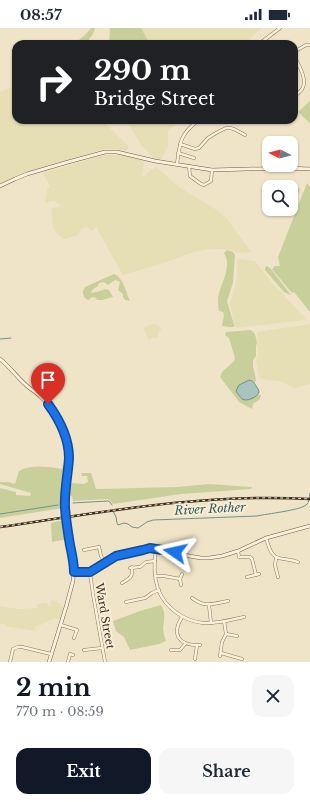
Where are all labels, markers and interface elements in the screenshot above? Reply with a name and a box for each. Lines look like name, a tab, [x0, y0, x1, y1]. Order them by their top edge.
text: 08:57	[20, 5, 62, 24]
text: 290 m	[94, 53, 191, 88]
icon: right	[28, 56, 80, 108]
text: Bridge Street	[94, 88, 215, 110]
north arrow	[262, 136, 298, 172]
map controls	[262, 136, 298, 216]
button: search	[262, 180, 298, 216]
pin	[31, 363, 65, 404]
icon: arrive	[37, 369, 59, 391]
water label: River Rother	[173, 499, 246, 518]
position arrow	[154, 531, 196, 573]
street label: Ward Street	[92, 581, 118, 651]
text: 2 min	[16, 673, 91, 702]
button: close	[252, 675, 294, 717]
text: 770 m · 08:59	[16, 703, 104, 720]
button: Exit	[16, 748, 151, 794]
button: Share	[159, 748, 294, 794]

